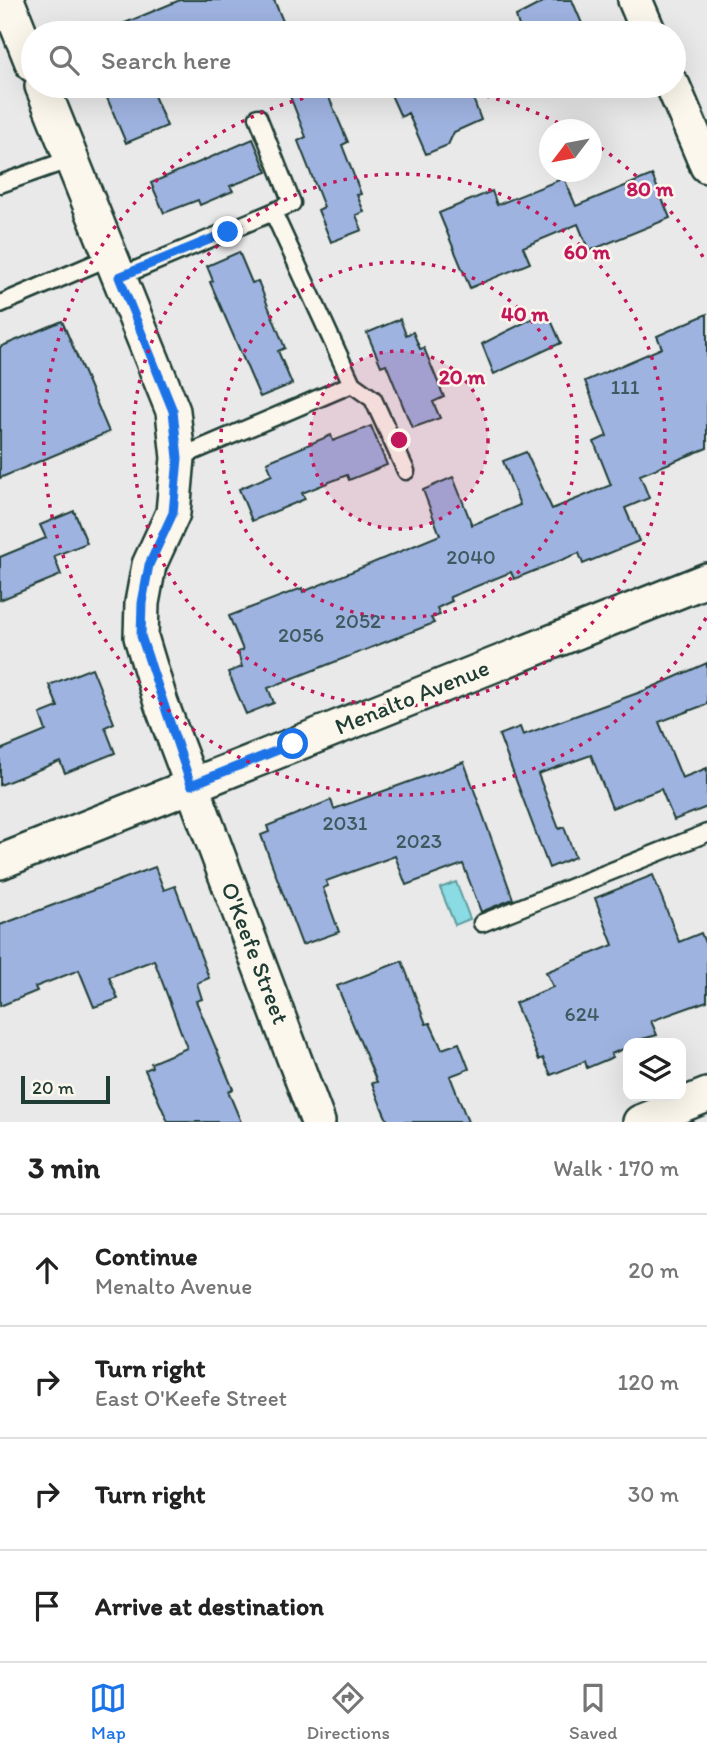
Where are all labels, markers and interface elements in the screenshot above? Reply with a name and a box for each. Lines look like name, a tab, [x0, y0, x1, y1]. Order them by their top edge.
search box	[21, 21, 686, 98]
icon: search	[45, 41, 83, 79]
text: Search here	[101, 44, 231, 76]
north arrow	[539, 119, 602, 182]
text: 80 m	[627, 176, 674, 201]
route end	[212, 216, 243, 247]
text: 60 m	[564, 239, 611, 264]
text: 40 m	[501, 301, 549, 326]
text: 20 m	[439, 364, 486, 389]
house number: 111	[610, 374, 640, 399]
centre of rings	[387, 428, 411, 452]
house number: 2040	[446, 544, 496, 569]
house number: 2052	[335, 608, 381, 633]
house number: 2056	[278, 622, 324, 647]
street label: Menalto Avenue	[330, 652, 493, 741]
route start	[277, 728, 308, 759]
house number: 2031	[322, 810, 368, 835]
house number: 2023	[396, 828, 442, 853]
street label: O'Keefe Street	[215, 878, 296, 1028]
house number: 624	[565, 1001, 600, 1026]
map controls	[623, 1038, 686, 1101]
button: layers	[623, 1038, 686, 1101]
scale bar	[21, 1073, 110, 1105]
text: 20 m	[32, 1076, 74, 1099]
text: 3 min	[28, 1149, 100, 1186]
text: Walk · 170 m	[553, 1154, 679, 1182]
text: Continue	[95, 1240, 198, 1272]
icon: ahead	[28, 1251, 66, 1289]
text: 20 m	[628, 1256, 679, 1284]
text: Menalto Avenue	[95, 1272, 252, 1300]
text: Turn right	[95, 1352, 206, 1384]
icon: right	[28, 1363, 66, 1401]
text: 120 m	[618, 1368, 679, 1396]
text: East O'Keefe Street	[95, 1384, 287, 1412]
icon: right	[28, 1475, 66, 1513]
text: Turn right	[95, 1478, 206, 1510]
text: 30 m	[628, 1480, 679, 1508]
icon: arrive	[28, 1587, 66, 1625]
text: Arrive at destination	[95, 1590, 324, 1622]
tab: Map	[89, 1679, 127, 1744]
tab: Directions	[306, 1679, 390, 1744]
tab: Saved	[569, 1679, 617, 1744]

